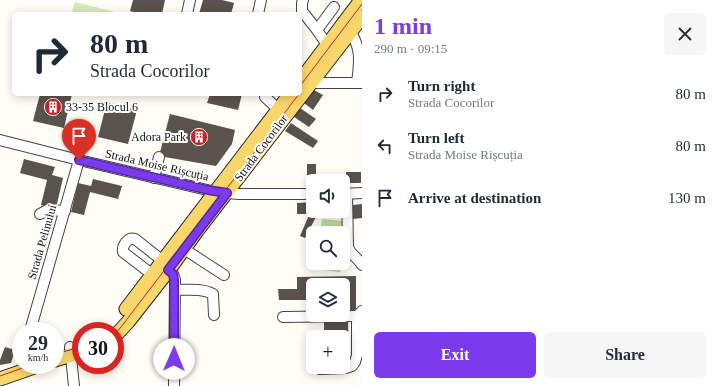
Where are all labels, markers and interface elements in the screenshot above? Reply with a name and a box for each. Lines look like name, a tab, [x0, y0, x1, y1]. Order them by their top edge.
text: 1 min	[374, 13, 432, 39]
button: close	[664, 13, 706, 55]
icon: right	[24, 28, 76, 80]
text: 80 m	[90, 28, 148, 59]
text: 290 m · 09:15	[374, 41, 447, 56]
text: Strada Cocorilor	[90, 61, 209, 81]
text: Turn right	[408, 78, 475, 94]
icon: right	[374, 83, 396, 105]
text: 80 m	[676, 86, 706, 102]
text: Strada Cocorilor	[408, 95, 494, 110]
building icon: 33-35 Blocul 6	[43, 97, 63, 117]
place label: 33-35 Blocul 6	[66, 100, 138, 114]
street label: Strada Cocorilor	[231, 112, 291, 184]
pin	[62, 119, 96, 160]
icon: arrive	[68, 125, 90, 147]
building icon: Adora Park	[189, 127, 209, 147]
place label: Adora Park	[131, 130, 186, 144]
text: Turn left	[408, 130, 465, 146]
icon: left	[374, 135, 396, 157]
text: 80 m	[676, 138, 706, 154]
street label: Strada Moise Rișcuția	[104, 146, 211, 184]
text: Strada Moise Rișcuția	[408, 147, 523, 162]
map controls	[306, 174, 350, 374]
button: sound	[306, 174, 350, 218]
icon: arrive	[374, 187, 396, 209]
text: Arrive at destination	[408, 190, 541, 206]
text: 130 m	[668, 190, 706, 206]
street label: Strada Pelinului	[25, 202, 60, 281]
button: search	[306, 226, 350, 270]
button: layers	[306, 278, 350, 322]
speed limit sign: 30	[72, 322, 124, 374]
button: +	[306, 330, 350, 374]
text: 29	[28, 332, 48, 354]
button: Exit	[374, 332, 536, 378]
button: Share	[544, 332, 706, 378]
position arrow	[153, 338, 195, 380]
text: km/h	[28, 352, 48, 363]

